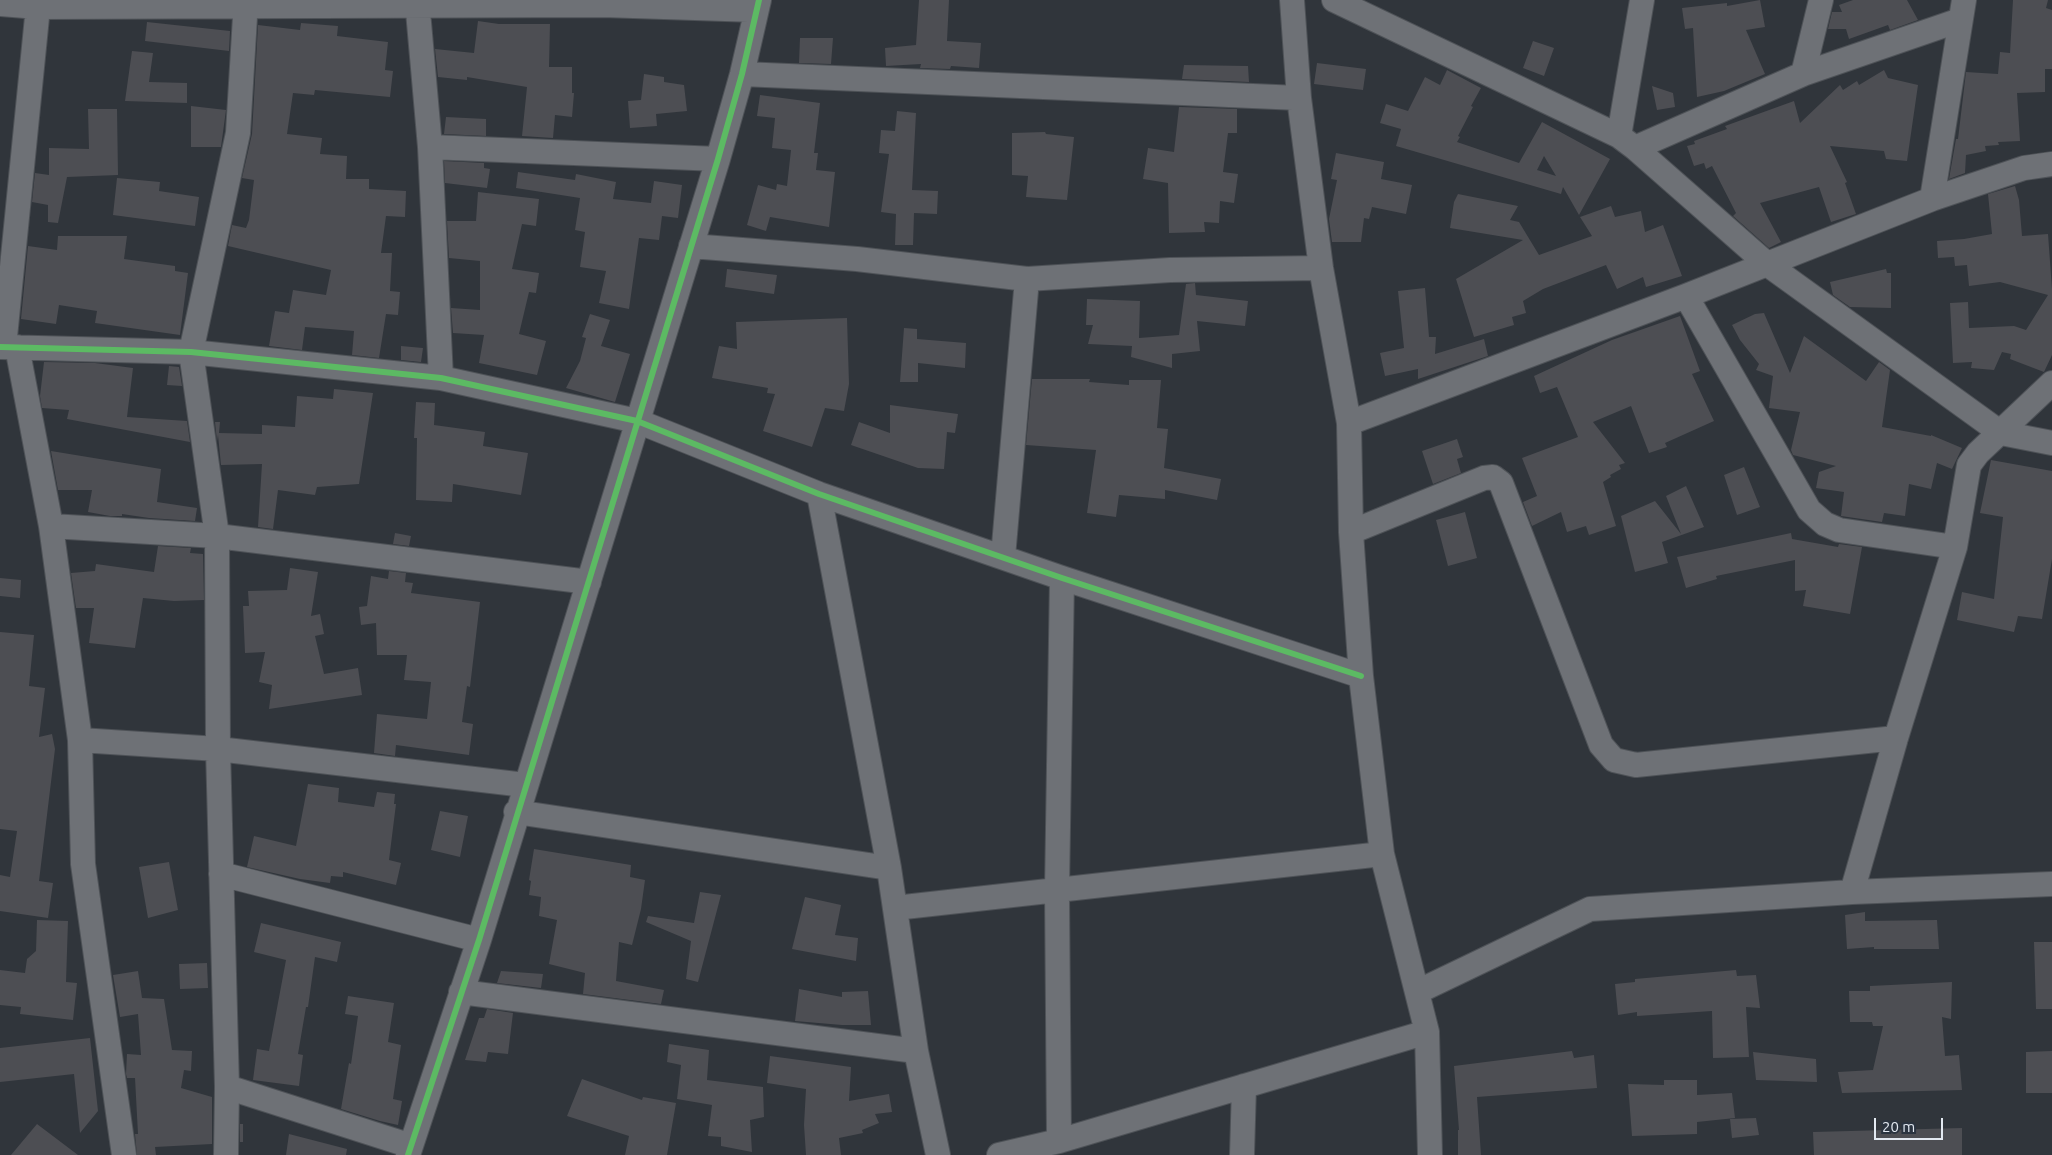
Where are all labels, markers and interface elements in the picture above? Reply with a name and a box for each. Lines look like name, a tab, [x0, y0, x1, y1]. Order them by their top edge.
scale bar	[1877, 1108, 1946, 1140]
text: 20 m	[1882, 1118, 1915, 1135]

